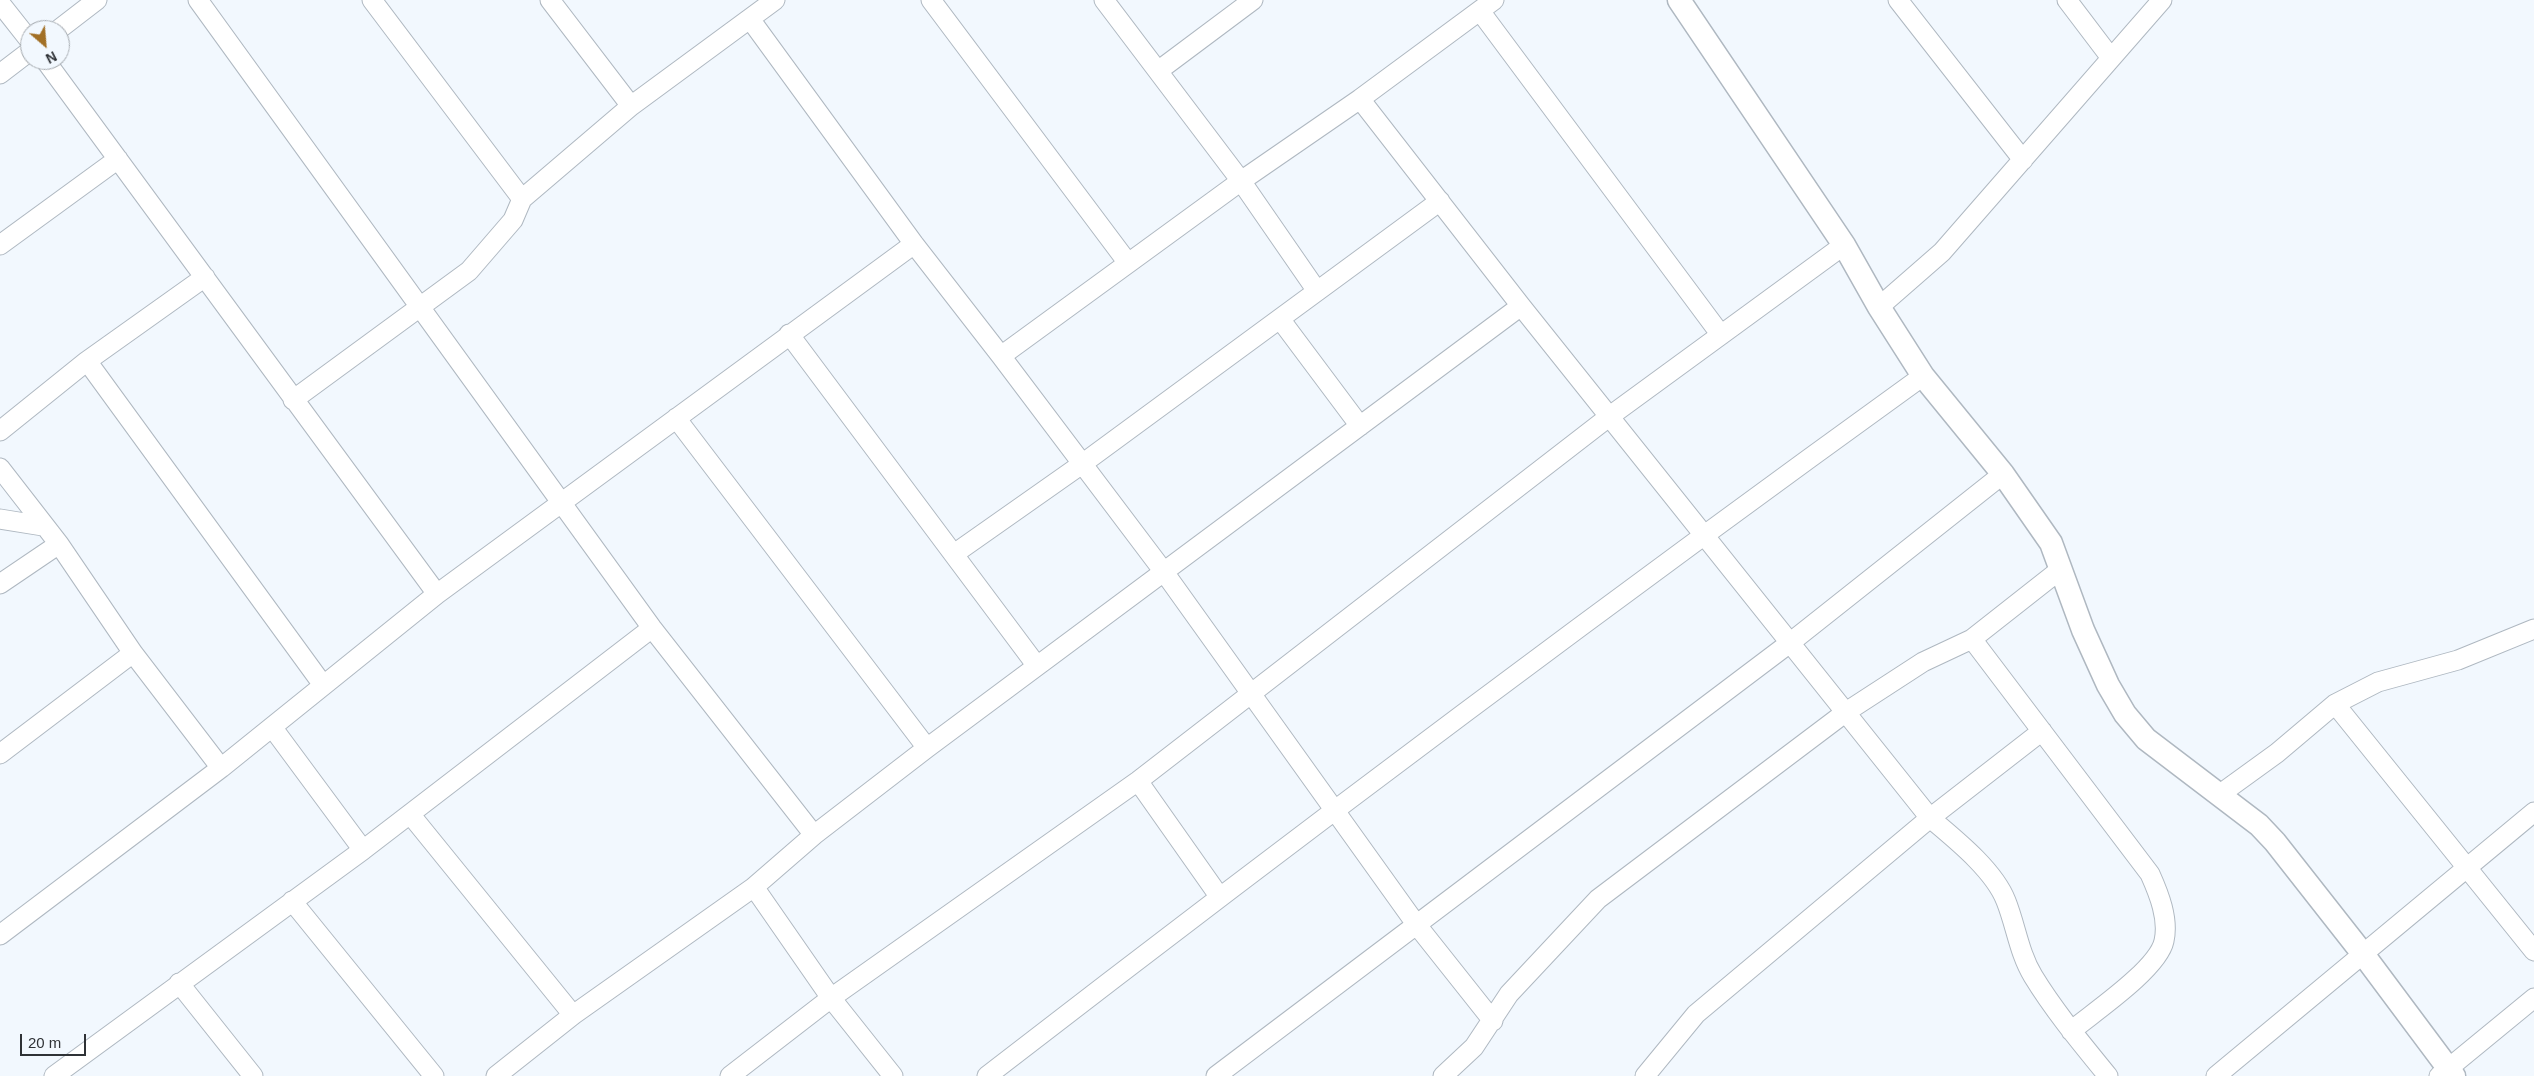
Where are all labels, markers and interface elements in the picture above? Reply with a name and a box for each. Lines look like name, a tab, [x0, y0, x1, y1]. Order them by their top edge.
north arrow	[20, 20, 70, 70]
text: N	[43, 48, 59, 67]
scale bar	[22, 1024, 89, 1056]
text: 20 m	[28, 1034, 61, 1051]

